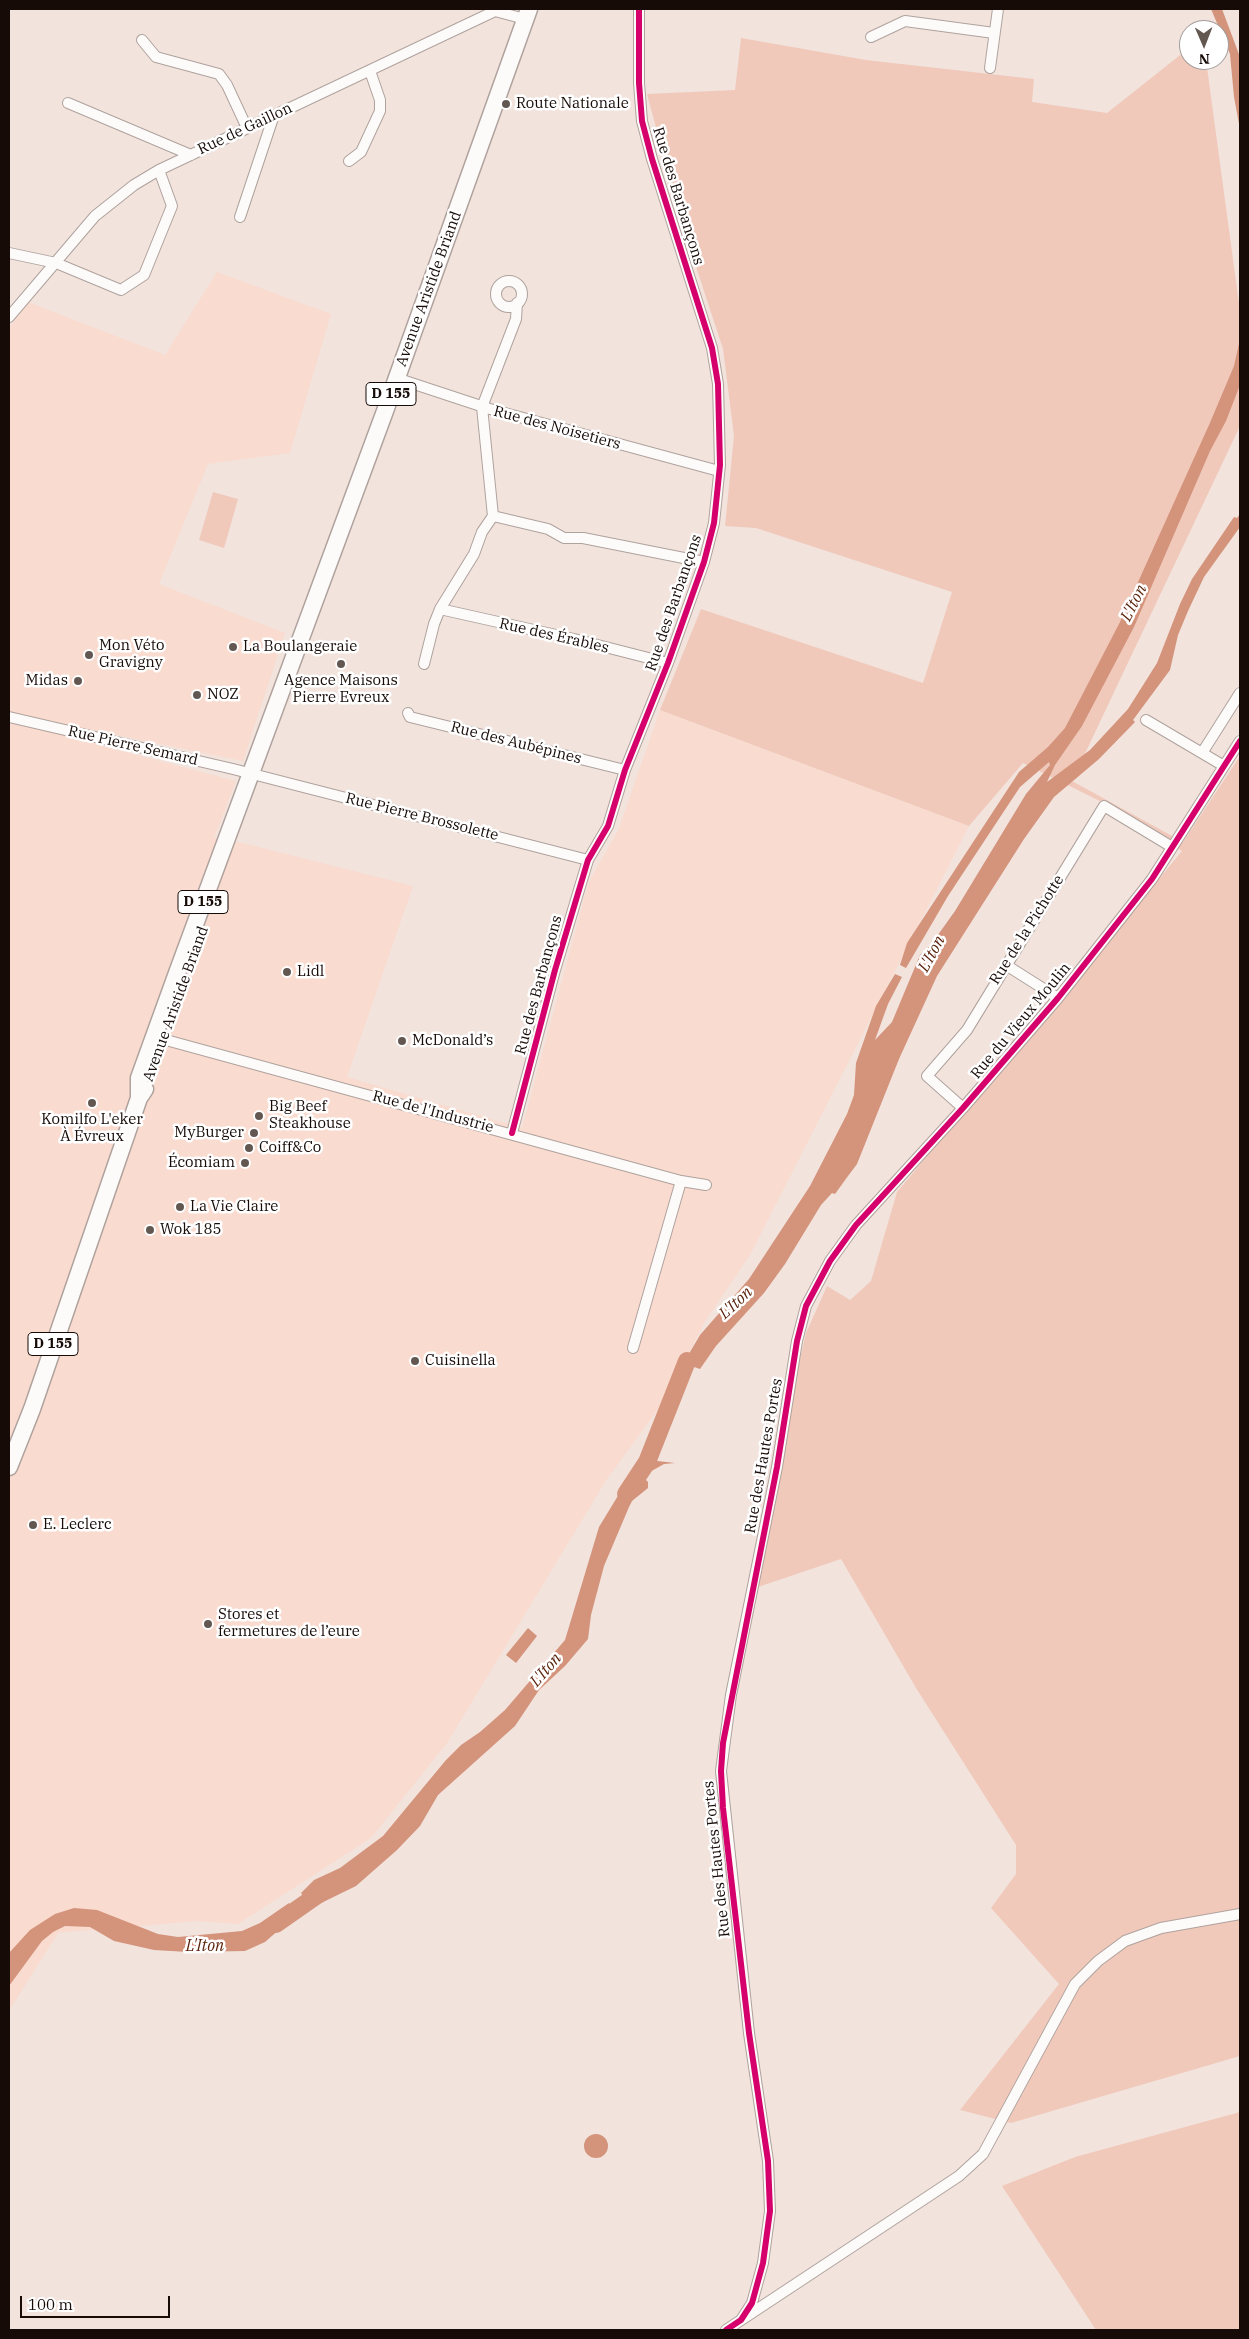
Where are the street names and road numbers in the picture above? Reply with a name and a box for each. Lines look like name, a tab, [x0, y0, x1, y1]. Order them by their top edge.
street label: Rue de Gaillon	[195, 99, 295, 159]
street label: Rue des Barbançons	[648, 125, 708, 267]
street label: Avenue Aristide Briand	[392, 209, 466, 369]
road number: D 155	[366, 382, 416, 406]
street label: Rue des Noisetiers	[491, 402, 623, 454]
street label: Rue des Barbançons	[642, 532, 706, 674]
street label: Rue des Érables	[497, 615, 611, 657]
street label: Rue des Aubépines	[449, 718, 583, 768]
street label: Rue Pierre Semard	[66, 722, 200, 770]
street label: Rue Pierre Brossolette	[344, 789, 500, 845]
street label: Rue de la Pichotte	[986, 872, 1068, 988]
road number: D 155	[178, 890, 228, 914]
street label: Rue des Barbançons	[512, 913, 566, 1057]
street label: Avenue Aristide Briand	[139, 924, 213, 1084]
street label: Rue du Vieux Moulin	[967, 959, 1075, 1083]
street label: Rue de l'Industrie	[370, 1087, 496, 1137]
road number: D 155	[28, 1332, 78, 1356]
street label: Rue des Hautes Portes	[741, 1377, 787, 1535]
street label: Rue des Hautes Portes	[700, 1780, 734, 1938]

